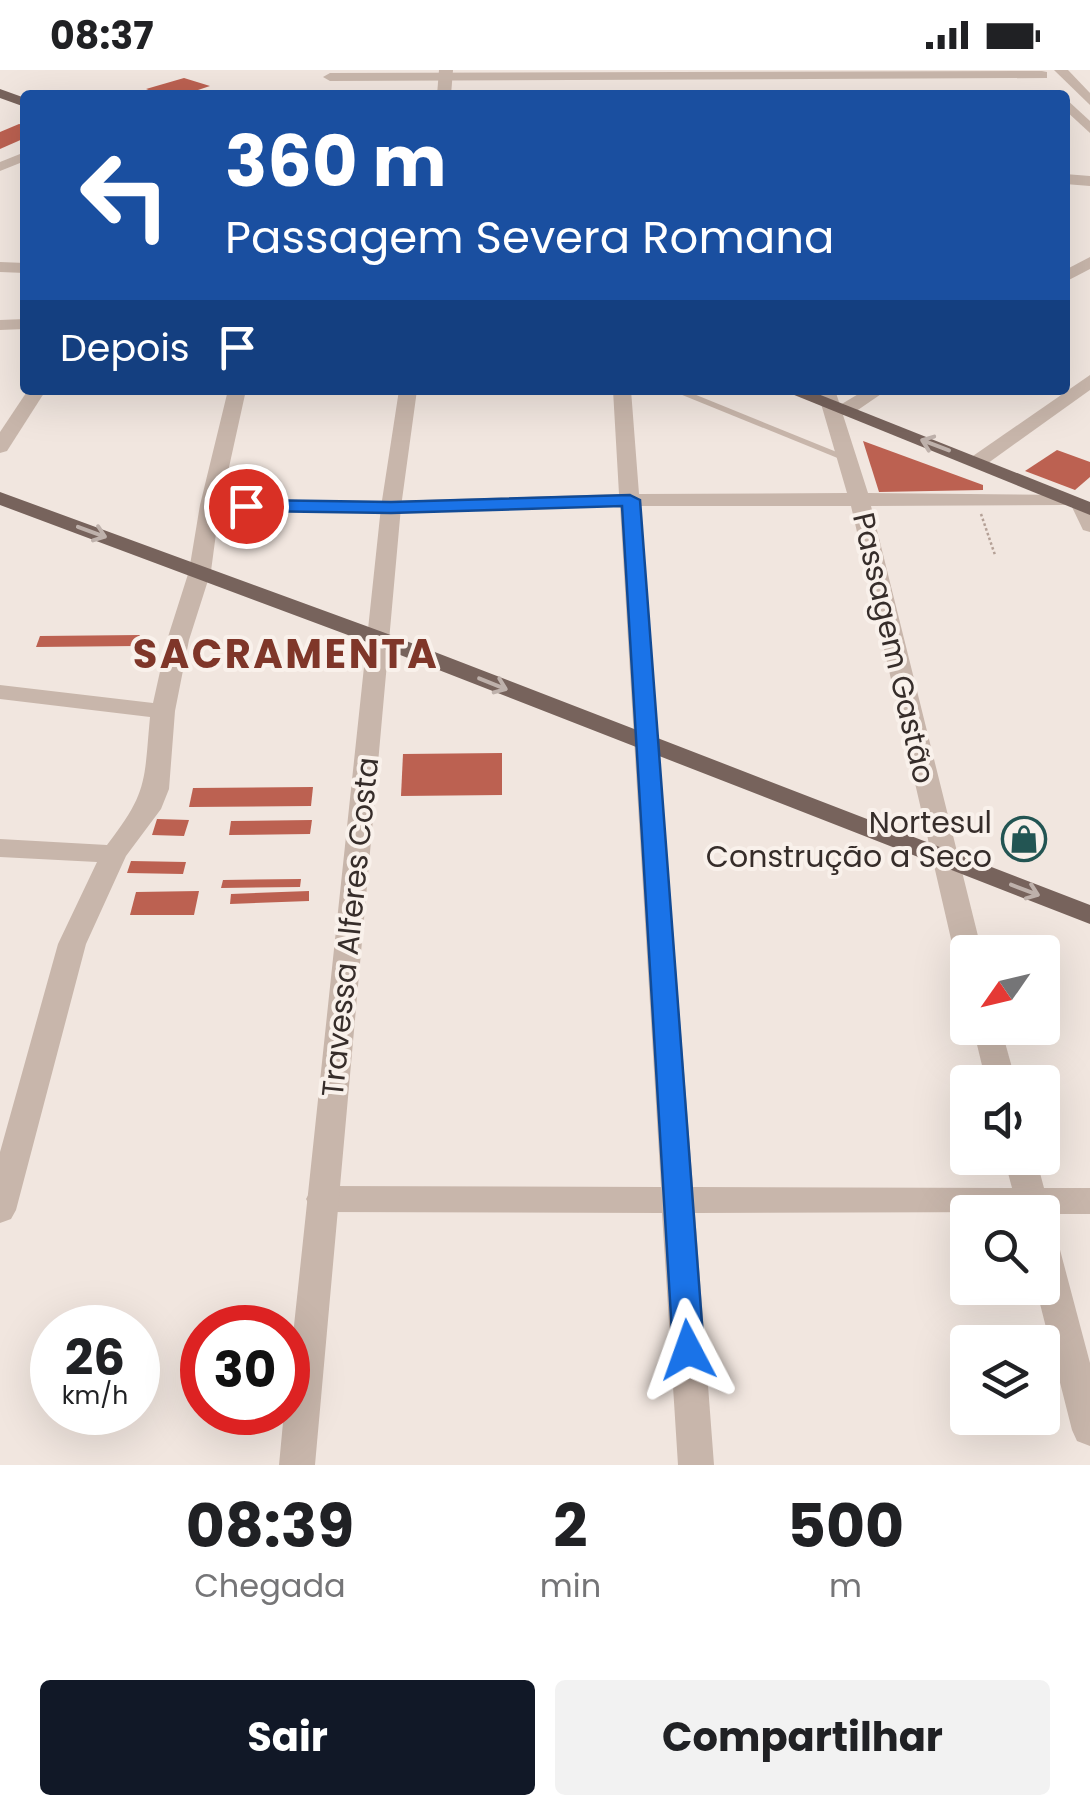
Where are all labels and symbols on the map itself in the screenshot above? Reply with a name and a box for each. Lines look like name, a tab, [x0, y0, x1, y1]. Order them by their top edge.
one-way arrow	[920, 435, 951, 453]
pin	[204, 464, 289, 549]
street label: Passagem Gastão	[842, 508, 946, 788]
one-way arrow	[76, 524, 106, 542]
district label: SACRAMENTA	[133, 626, 439, 682]
one-way arrow	[478, 677, 508, 695]
street label: Travessa Alferes Costa	[311, 755, 389, 1099]
place label: Nortesul Construção a Seco	[706, 801, 992, 878]
shop icon: Nortesul Construção a Seco	[1001, 816, 1047, 862]
one-way arrow	[1009, 882, 1040, 900]
north arrow	[950, 935, 1060, 1045]
position arrow	[636, 1298, 740, 1402]
speed limit sign: 30	[180, 1305, 310, 1435]

